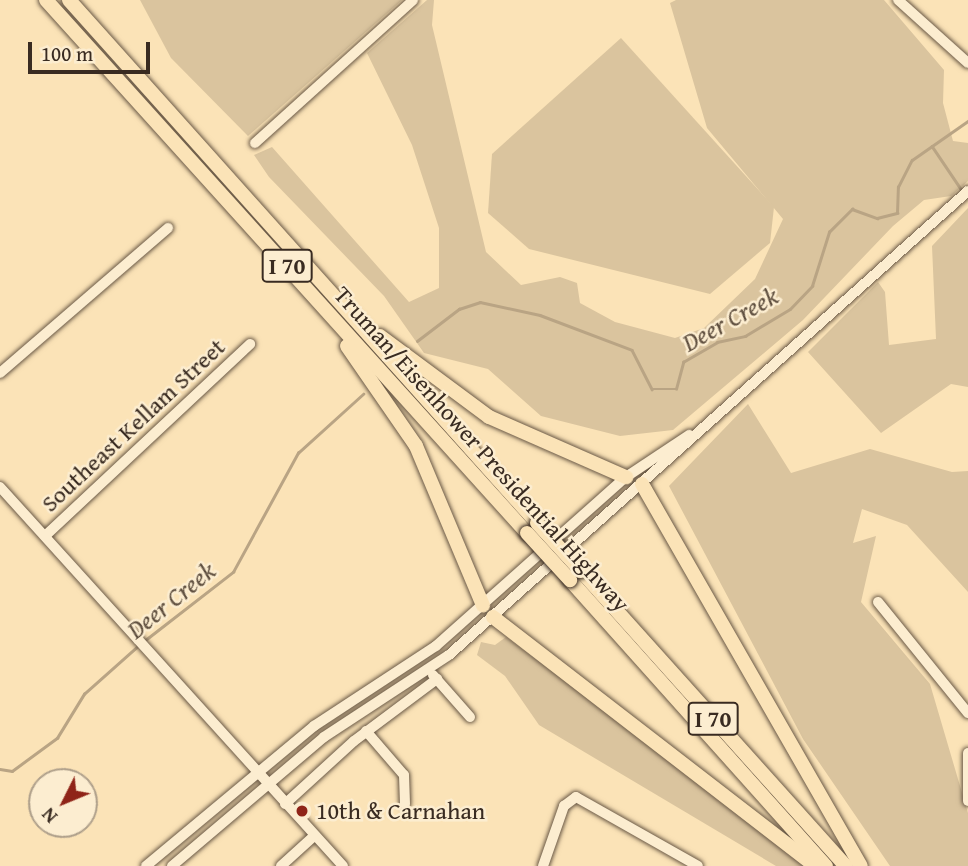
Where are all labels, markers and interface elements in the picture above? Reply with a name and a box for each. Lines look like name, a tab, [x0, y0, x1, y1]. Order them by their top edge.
scale bar	[32, 28, 154, 72]
text: 100 m	[41, 38, 93, 69]
road number: I 70	[261, 246, 313, 286]
street label: Truman/Eisenhower Presidential Highway	[328, 280, 636, 618]
water label: Deer Creek	[676, 280, 784, 358]
street label: Southeast Kellam Street	[35, 332, 231, 518]
water label: Deer Creek	[120, 555, 222, 645]
road number: I 70	[687, 699, 739, 738]
north arrow	[28, 768, 98, 838]
place label: 10th & Carnahan	[316, 797, 485, 825]
text: N	[35, 802, 64, 830]
marker: 10th & Carnahan	[294, 803, 310, 819]

